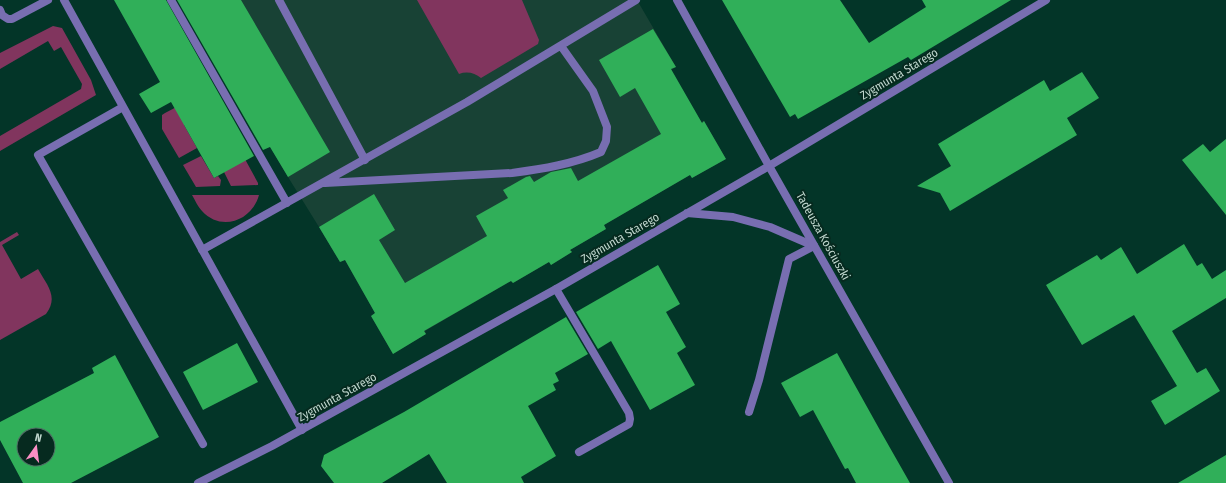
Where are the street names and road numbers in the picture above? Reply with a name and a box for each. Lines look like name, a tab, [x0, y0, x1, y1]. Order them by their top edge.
street label: Zygmunta Starego	[858, 45, 940, 103]
street label: Tadeusza Kościuszki	[793, 190, 853, 282]
street label: Zygmunta Starego	[578, 210, 662, 266]
street label: Zygmunta Starego	[295, 370, 379, 424]

